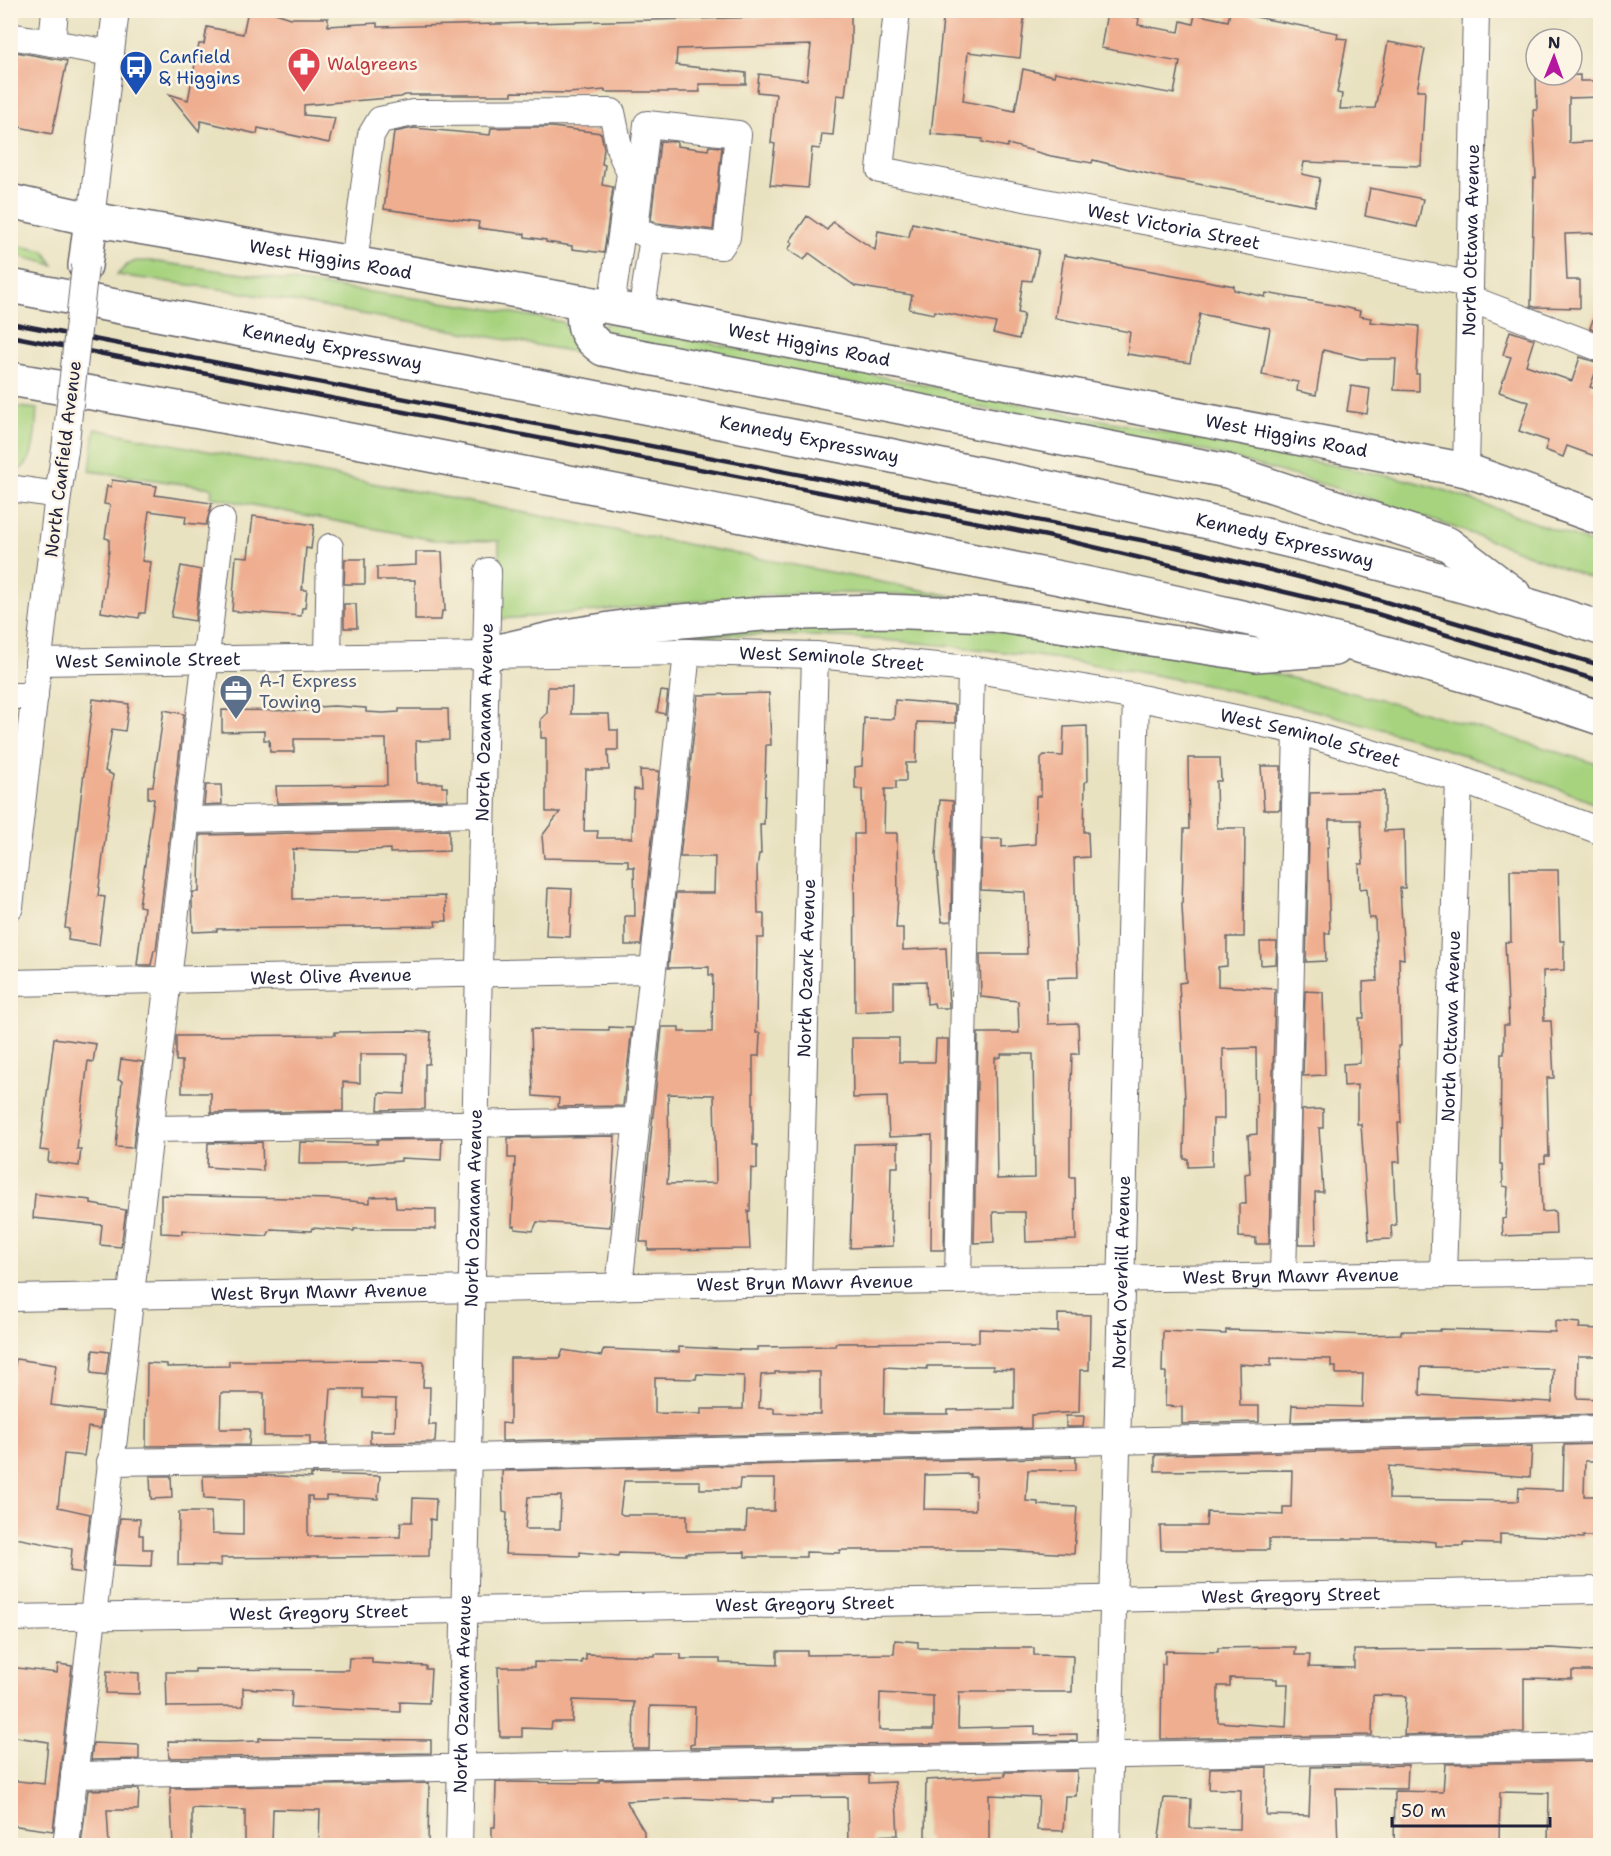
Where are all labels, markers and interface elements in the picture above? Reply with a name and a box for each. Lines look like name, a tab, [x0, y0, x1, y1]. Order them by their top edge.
north arrow	[1524, 27, 1584, 87]
text: N	[1548, 32, 1561, 53]
place label: Canfield & Higgins	[159, 45, 241, 90]
pharmacy icon: Walgreens	[286, 46, 322, 93]
bus stop icon: Canfield & Higgins	[118, 49, 154, 96]
place label: Walgreens	[327, 52, 418, 76]
street label: North Ottawa Avenue	[1457, 144, 1485, 336]
street label: West Victoria Street	[1085, 198, 1262, 255]
street label: West Higgins Road	[247, 234, 414, 285]
street label: Kennedy Expressway	[240, 318, 424, 376]
street label: West Higgins Road	[726, 318, 892, 372]
street label: North Canfield Avenue	[39, 359, 87, 559]
street label: West Higgins Road	[1203, 409, 1370, 463]
street label: Kennedy Expressway	[718, 410, 901, 469]
street label: Kennedy Expressway	[1193, 507, 1376, 573]
street label: North Ozanam Avenue	[470, 623, 499, 822]
street label: West Seminole Street	[739, 641, 925, 677]
street label: West Seminole Street	[55, 647, 241, 674]
place label: A-1 Express Towing	[259, 669, 357, 714]
office icon: A-1 Express Towing	[218, 673, 254, 720]
street label: West Seminole Street	[1218, 703, 1403, 773]
street label: North Ozark Avenue	[792, 878, 821, 1058]
street label: North Ottawa Avenue	[1436, 930, 1466, 1123]
street label: West Olive Avenue	[250, 963, 412, 990]
street label: North Ozanam Avenue	[459, 1109, 488, 1308]
street label: North Overhill Avenue	[1107, 1175, 1136, 1369]
street label: West Bryn Mawr Avenue	[1182, 1263, 1399, 1290]
street label: West Bryn Mawr Avenue	[696, 1269, 913, 1297]
street label: West Bryn Mawr Avenue	[210, 1278, 428, 1306]
street label: West Gregory Street	[1201, 1582, 1381, 1609]
street label: West Gregory Street	[715, 1590, 895, 1618]
street label: North Ozanam Avenue	[448, 1594, 477, 1794]
street label: West Gregory Street	[229, 1599, 409, 1626]
scale bar	[1392, 1790, 1550, 1828]
text: 50 m	[1401, 1799, 1446, 1823]

